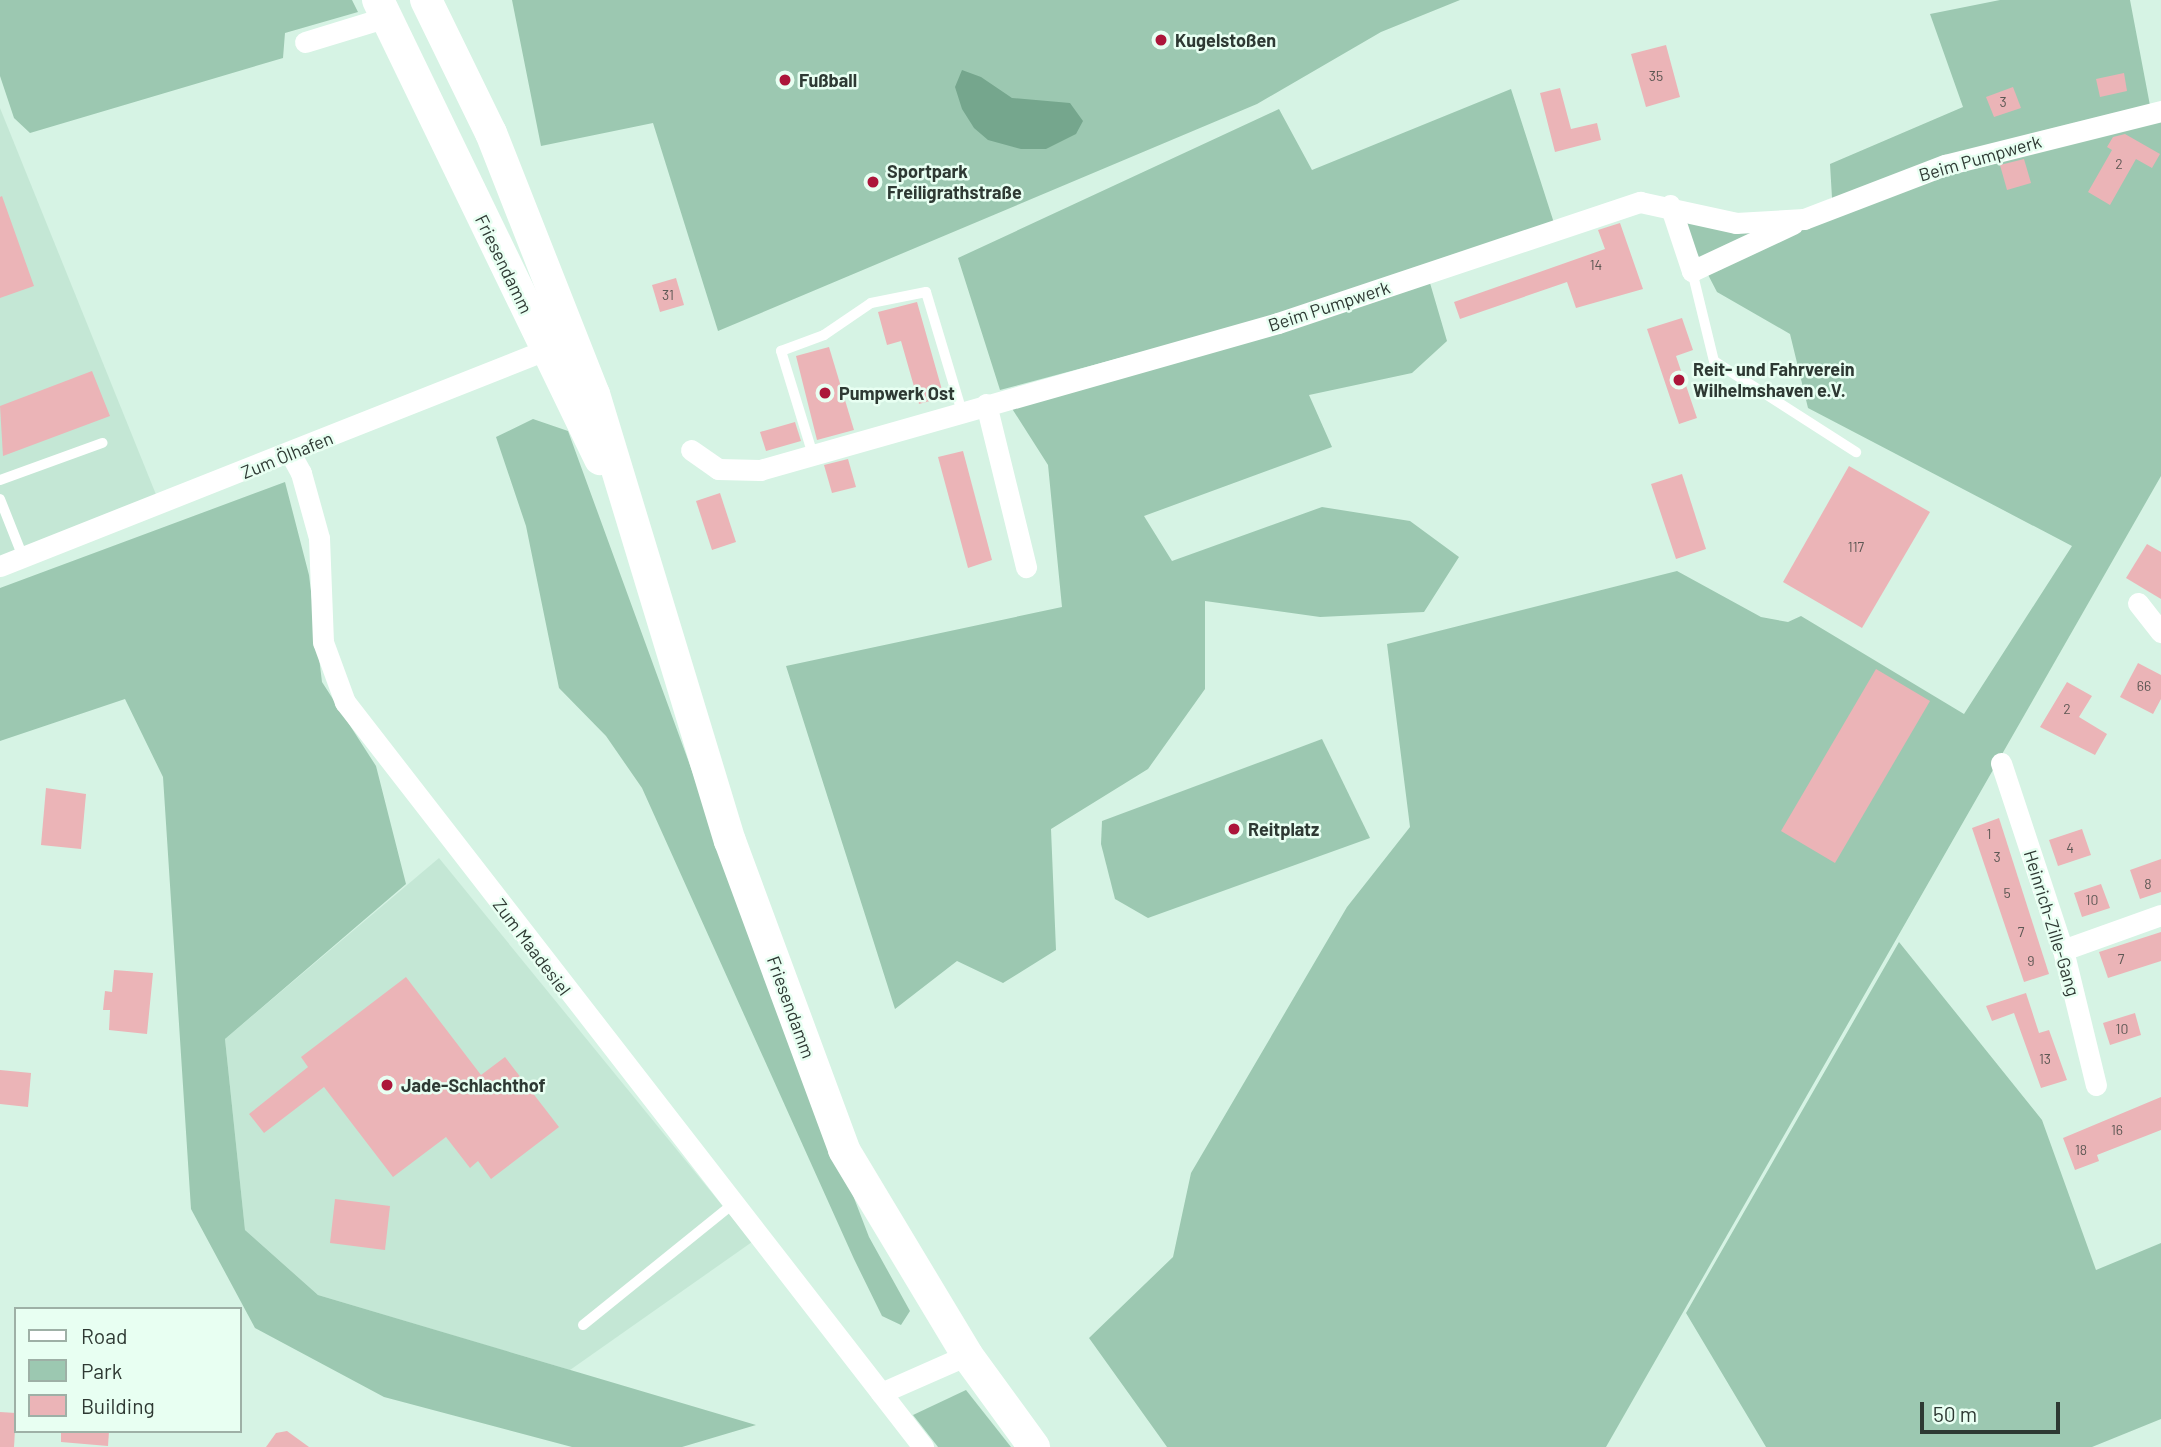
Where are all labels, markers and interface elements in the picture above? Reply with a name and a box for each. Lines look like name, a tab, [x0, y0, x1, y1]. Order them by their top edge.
place label: Kugelstoßen	[1175, 29, 1276, 51]
marker: Kugelstoßen	[1153, 32, 1169, 48]
house number: 35	[1649, 68, 1663, 84]
place label: Fußball	[799, 69, 857, 91]
marker: Fußball	[777, 72, 793, 88]
house number: 3	[1999, 94, 2007, 110]
street label: Beim Pumpwerk	[1916, 130, 2044, 186]
house number: 2	[2115, 156, 2123, 172]
place label: Sportpark Freiligrathstraße	[887, 161, 1022, 204]
marker: Sportpark Freiligrathstraße	[865, 174, 881, 190]
street label: Friesendamm	[471, 211, 537, 317]
house number: 14	[1590, 257, 1602, 273]
street label: Beim Pumpwerk	[1265, 276, 1393, 336]
house number: 31	[662, 287, 674, 303]
place label: Reit- und Fahrverein Wilhelmshaven e.V.	[1693, 359, 1855, 402]
marker: Reit- und Fahrverein Wilhelmshaven e.V.	[1671, 372, 1687, 388]
place label: Pumpwerk Ost	[839, 382, 955, 404]
marker: Pumpwerk Ost	[817, 385, 833, 401]
street label: Zum Ölhafen	[238, 427, 336, 483]
house number: 117	[1848, 539, 1864, 555]
house number: 66	[2137, 678, 2151, 694]
house number: 2	[2063, 701, 2071, 717]
place label: Reitplatz	[1248, 818, 1319, 840]
marker: Reitplatz	[1226, 821, 1242, 837]
house number: 1	[1987, 826, 1991, 842]
house number: 4	[2066, 840, 2074, 856]
street label: Heinrich-Zille-Gang	[2019, 847, 2085, 999]
house number: 3	[1993, 849, 2001, 865]
house number: 8	[2144, 876, 2152, 892]
house number: 5	[2003, 885, 2011, 901]
house number: 10	[2086, 892, 2098, 908]
street label: Zum Maadesiel	[489, 894, 575, 1000]
house number: 7	[2018, 924, 2024, 940]
house number: 7	[2118, 951, 2124, 967]
street label: Friesendamm	[763, 953, 819, 1061]
house number: 9	[2027, 953, 2035, 969]
house number: 10	[2116, 1021, 2128, 1037]
house number: 13	[2039, 1051, 2051, 1067]
place label: Jade-Schlachthof	[401, 1074, 545, 1096]
marker: Jade-Schlachthof	[379, 1077, 395, 1093]
house number: 16	[2111, 1122, 2123, 1138]
house number: 18	[2075, 1142, 2087, 1158]
legend	[14, 1307, 242, 1433]
text: Road	[81, 1323, 127, 1348]
text: Park	[81, 1358, 122, 1383]
scale bar	[1923, 1388, 2063, 1432]
text: Building	[81, 1393, 155, 1418]
text: 50 m	[1933, 1401, 1977, 1426]

